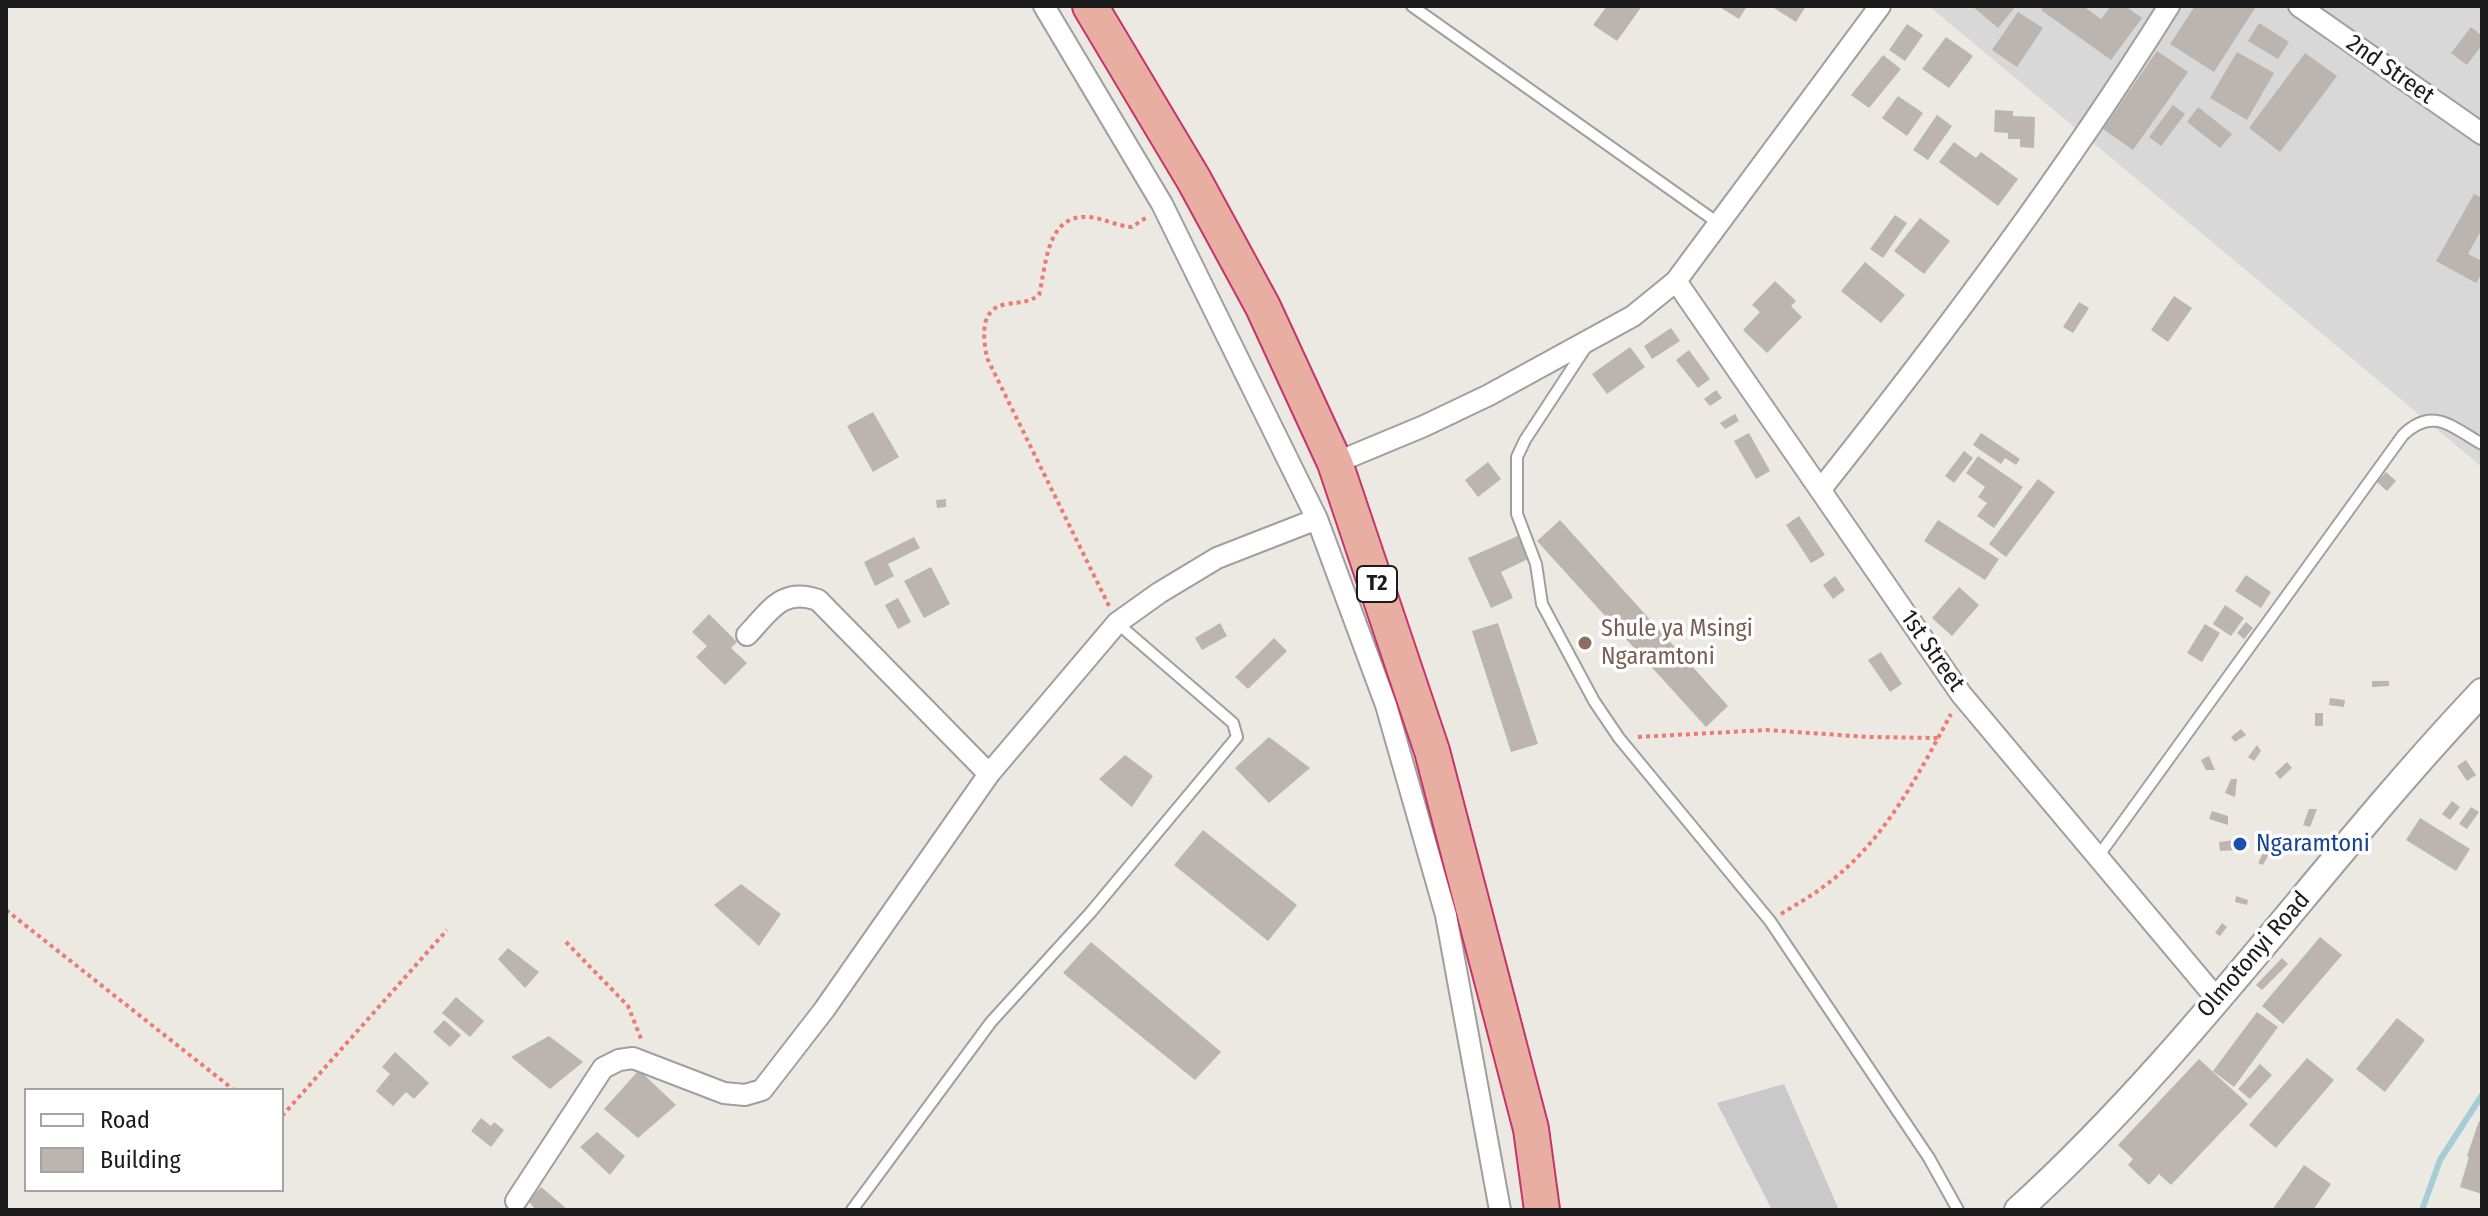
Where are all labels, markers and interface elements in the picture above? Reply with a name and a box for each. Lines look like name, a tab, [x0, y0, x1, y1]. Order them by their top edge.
street label: 2nd Street	[2340, 29, 2440, 111]
road number: T2	[1357, 566, 1397, 602]
street label: 1st Street	[1894, 605, 1970, 697]
place label: Shule ya Msingi Ngaramtoni	[1601, 615, 1753, 671]
marker: Shule ya Msingi Ngaramtoni	[1576, 634, 1594, 652]
place label: Ngaramtoni	[2256, 830, 2370, 858]
marker: Ngaramtoni	[2231, 835, 2249, 853]
street label: Olmotonyi Road	[2192, 886, 2316, 1024]
legend	[24, 1088, 284, 1192]
text: Road	[100, 1106, 150, 1134]
text: Building	[100, 1146, 181, 1174]

